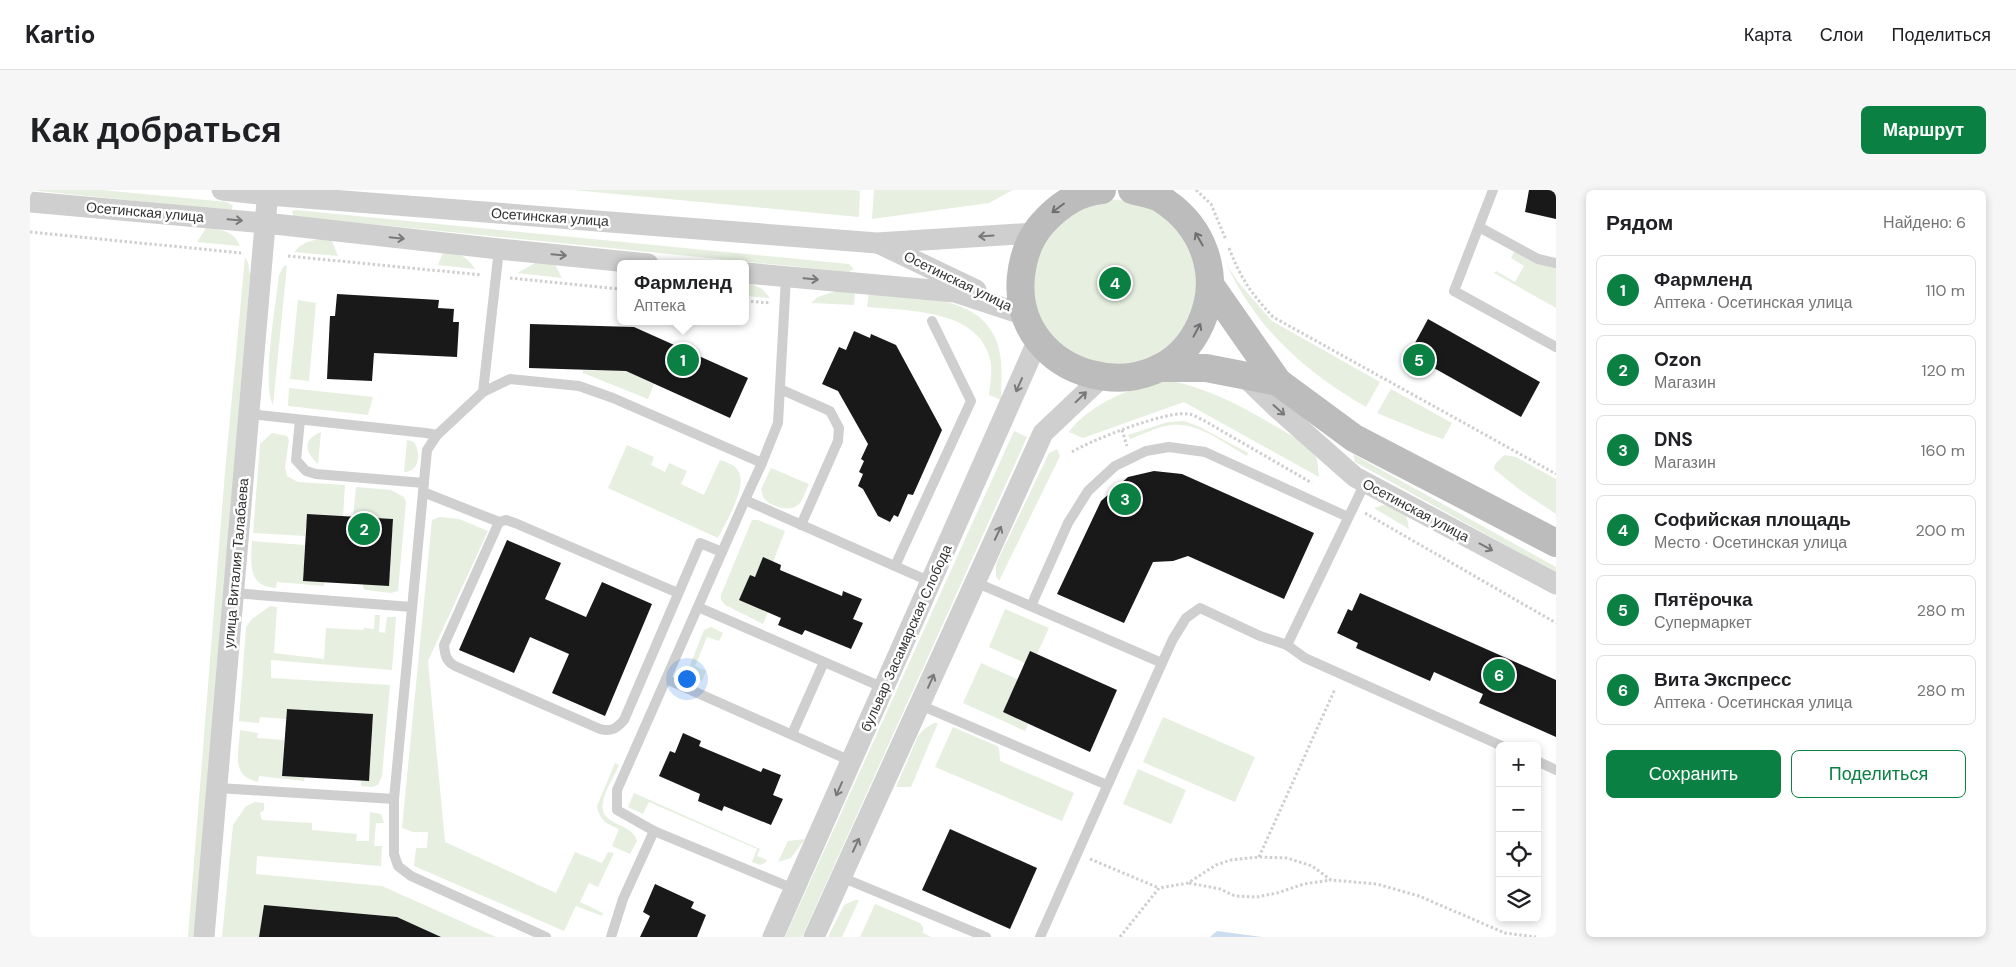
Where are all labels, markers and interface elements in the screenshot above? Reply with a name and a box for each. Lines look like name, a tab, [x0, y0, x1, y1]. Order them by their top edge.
text: Kartio	[25, 19, 95, 50]
text: Карта	[1744, 23, 1792, 47]
text: Слои	[1820, 23, 1864, 47]
text: Поделиться	[1892, 23, 1991, 47]
button: Маршрут	[1861, 106, 1986, 154]
text: Как добраться	[30, 107, 282, 153]
street label: Осетинская улица	[85, 198, 205, 226]
one-way arrow	[1052, 203, 1065, 214]
street label: Осетинская улица	[490, 204, 610, 230]
text: Рядом	[1606, 209, 1673, 237]
text: Найдено: 6	[1883, 212, 1966, 233]
one-way arrow	[227, 216, 243, 225]
one-way arrow	[978, 231, 994, 241]
one-way arrow	[389, 233, 405, 243]
one-way arrow	[1193, 233, 1203, 247]
street label: Осетинская улица	[901, 247, 1015, 315]
one-way arrow	[550, 250, 566, 260]
popup	[617, 260, 749, 325]
pin: 4	[1099, 264, 1131, 302]
text: Фармленд	[1654, 267, 1752, 292]
text: Фармленд	[634, 270, 732, 295]
one-way arrow	[803, 274, 819, 284]
text: 1	[1620, 280, 1626, 301]
text: 110 m	[1926, 280, 1965, 301]
text: Аптека · Осетинская улица	[1654, 292, 1852, 313]
text: Аптека	[634, 295, 686, 316]
one-way arrow	[1192, 322, 1202, 337]
pin: 1	[667, 341, 699, 379]
pin: 5	[1403, 341, 1435, 379]
text: Ozon	[1654, 347, 1702, 372]
text: 2	[1618, 360, 1628, 381]
text: 120 m	[1921, 360, 1965, 381]
text: Магазин	[1654, 372, 1716, 393]
one-way arrow	[1013, 377, 1023, 392]
one-way arrow	[1074, 391, 1087, 403]
one-way arrow	[1273, 404, 1286, 416]
text: DNS	[1654, 427, 1693, 452]
text: 3	[1618, 440, 1628, 461]
text: 160 m	[1921, 440, 1965, 461]
text: Магазин	[1654, 452, 1716, 473]
street label: Осетинская улица	[1360, 474, 1473, 546]
street label: улица Виталия Талабаева	[220, 477, 252, 649]
pin: 3	[1109, 480, 1141, 518]
text: Софийская площадь	[1654, 507, 1851, 532]
pin: 2	[348, 510, 380, 548]
text: 4	[1618, 520, 1628, 541]
text: 200 m	[1916, 520, 1965, 541]
one-way arrow	[993, 526, 1003, 541]
text: Место · Осетинская улица	[1654, 532, 1847, 553]
street label: бульвар Засамарская Слобода	[857, 541, 956, 734]
one-way arrow	[1478, 543, 1493, 552]
text: Пятёрочка	[1654, 587, 1752, 612]
text: 5	[1618, 600, 1628, 621]
text: 280 m	[1917, 600, 1965, 621]
text: Супермаркет	[1654, 612, 1752, 633]
pin: 6	[1483, 656, 1515, 694]
your location	[674, 666, 700, 692]
text: Вита Экспресс	[1654, 667, 1792, 692]
one-way arrow	[926, 674, 936, 689]
text: 6	[1618, 680, 1628, 701]
text: 280 m	[1917, 680, 1965, 701]
text: Аптека · Осетинская улица	[1654, 692, 1852, 713]
map controls	[1496, 742, 1541, 922]
button: +	[1496, 742, 1541, 787]
button: Сохранить	[1606, 750, 1781, 798]
button: Поделиться	[1791, 750, 1966, 798]
one-way arrow	[833, 781, 843, 796]
button: −	[1496, 787, 1541, 832]
button: locate	[1496, 832, 1541, 877]
one-way arrow	[851, 838, 861, 853]
button: layers	[1496, 877, 1541, 922]

